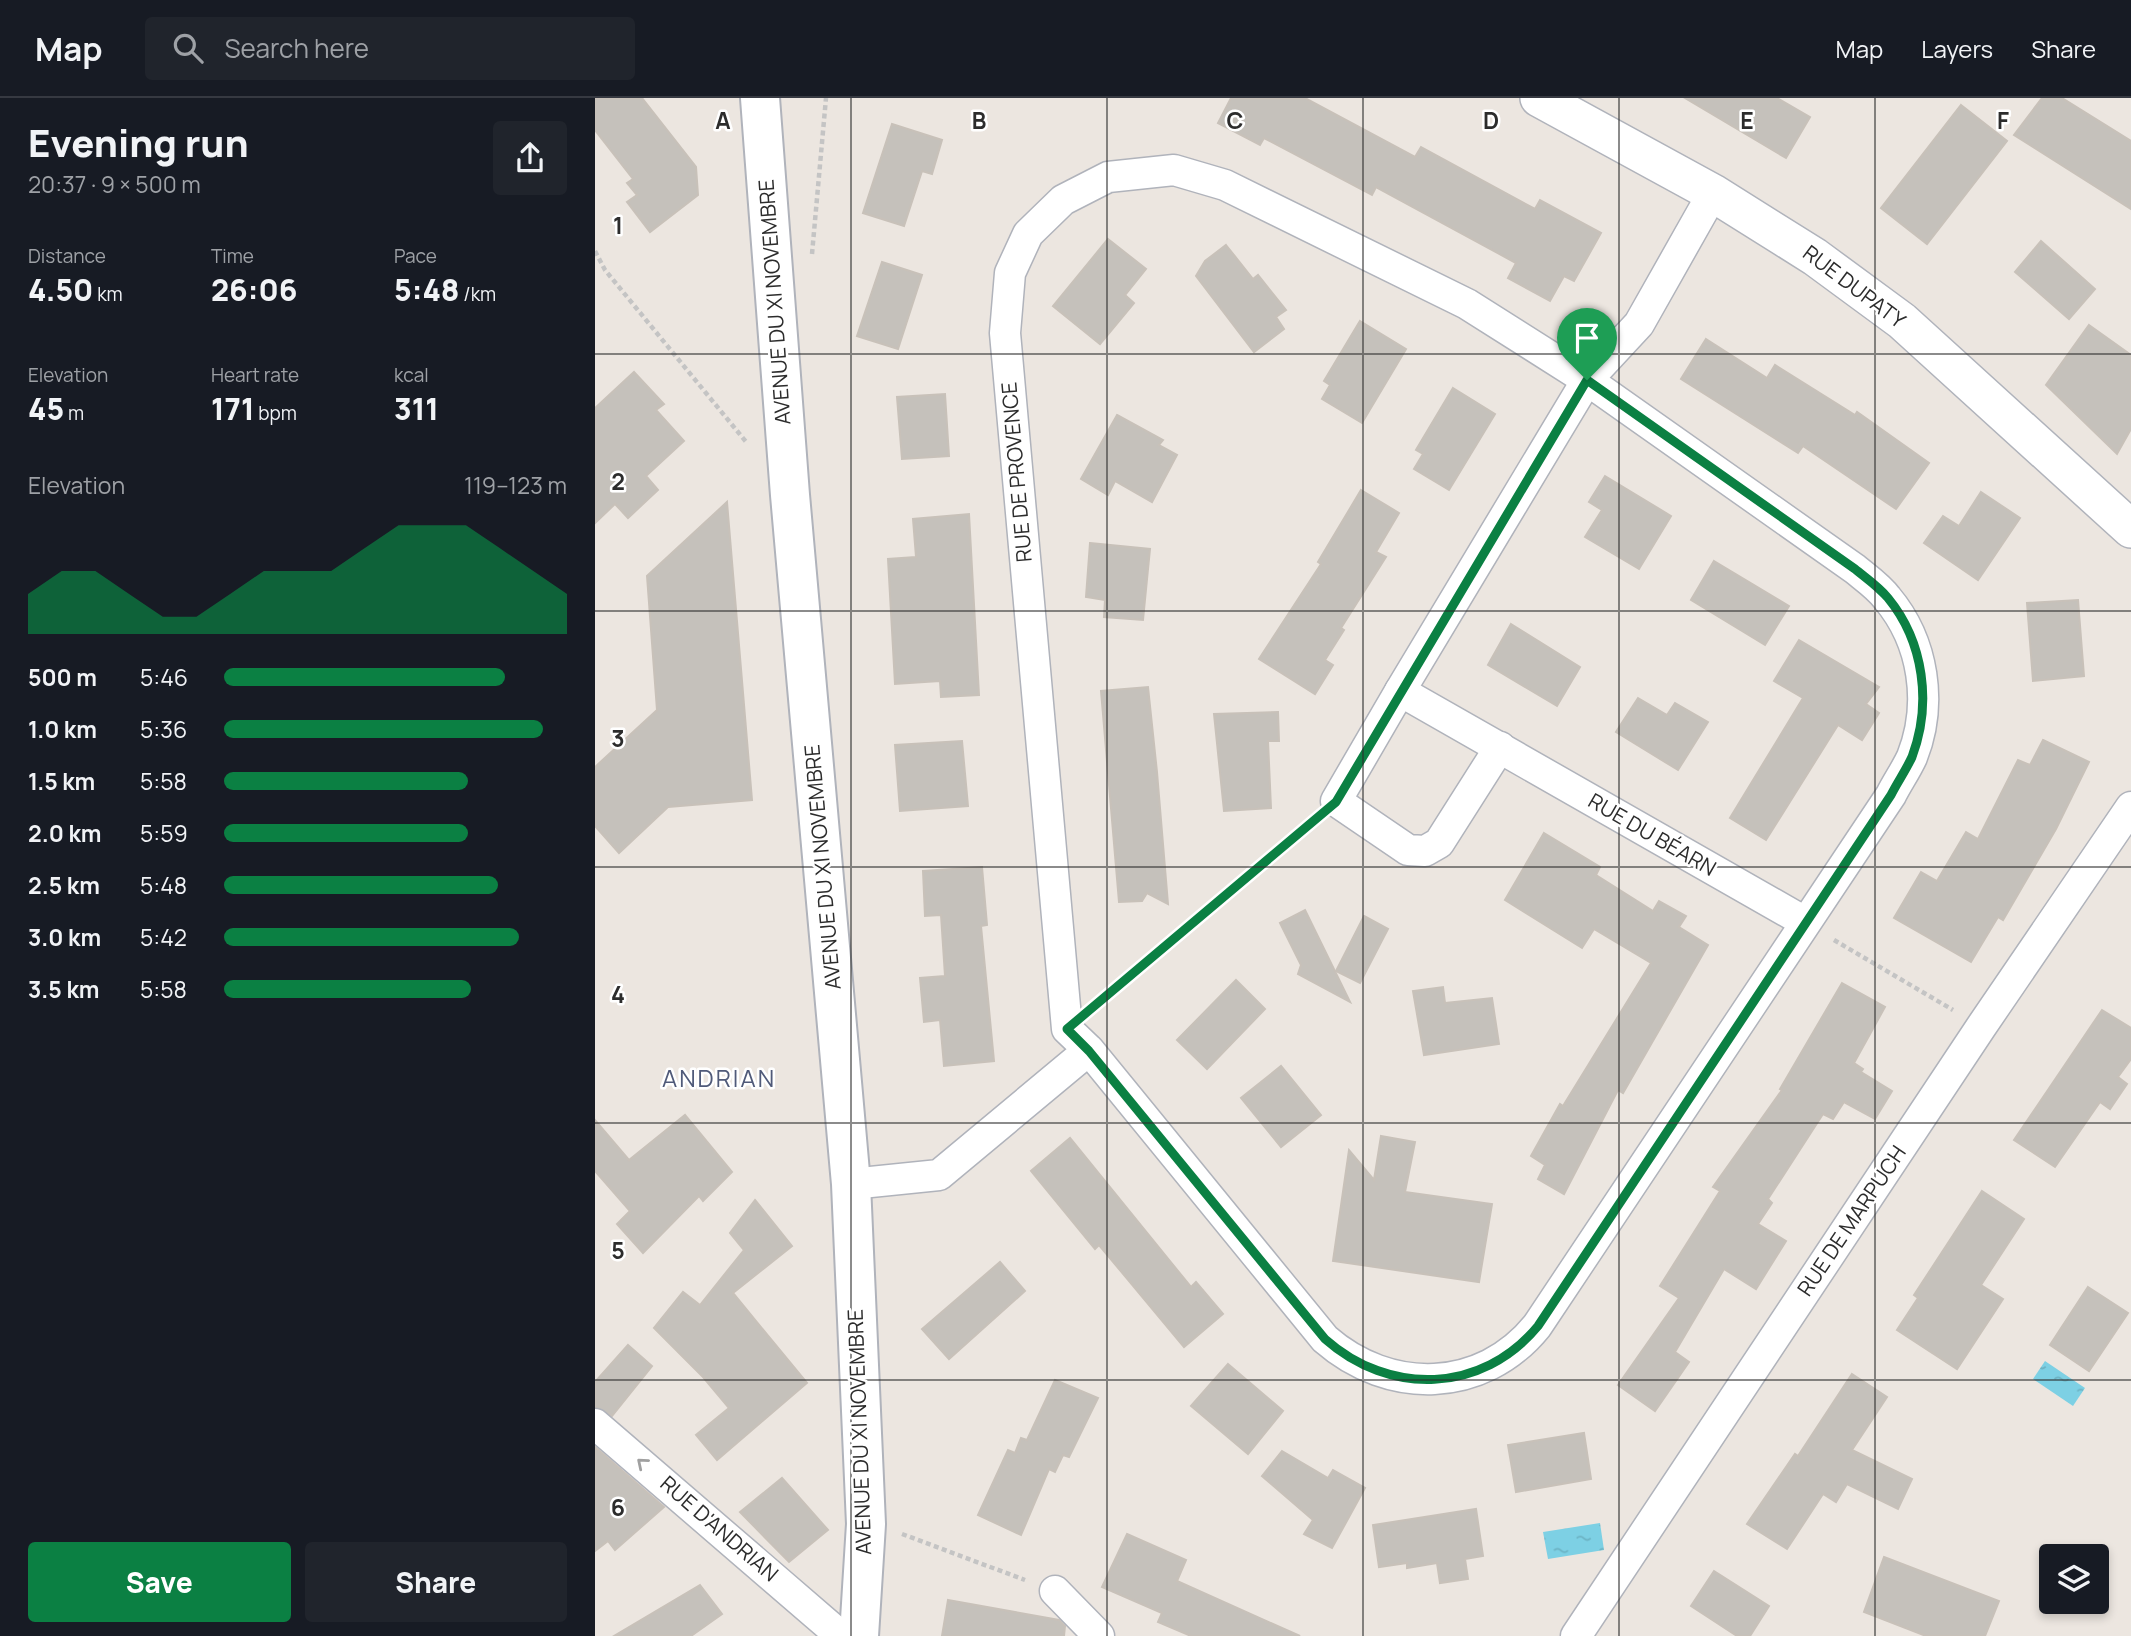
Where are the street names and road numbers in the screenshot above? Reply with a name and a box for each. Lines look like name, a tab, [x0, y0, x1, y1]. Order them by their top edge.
street label: AVENUE DU XI NOVEMBRE	[751, 178, 797, 426]
street label: RUE DUPATY	[1798, 238, 1912, 334]
street label: RUE DE PROVENCE	[994, 381, 1038, 563]
street label: AVENUE DU XI NOVEMBRE	[797, 743, 847, 991]
street label: RUE DU BÉARN	[1584, 786, 1721, 882]
street label: RUE DE MARPUCH	[1791, 1140, 1912, 1301]
street label: AVENUE DU XI NOVEMBRE	[841, 1309, 877, 1555]
street label: RUE D'ANDRIAN	[655, 1469, 785, 1587]

